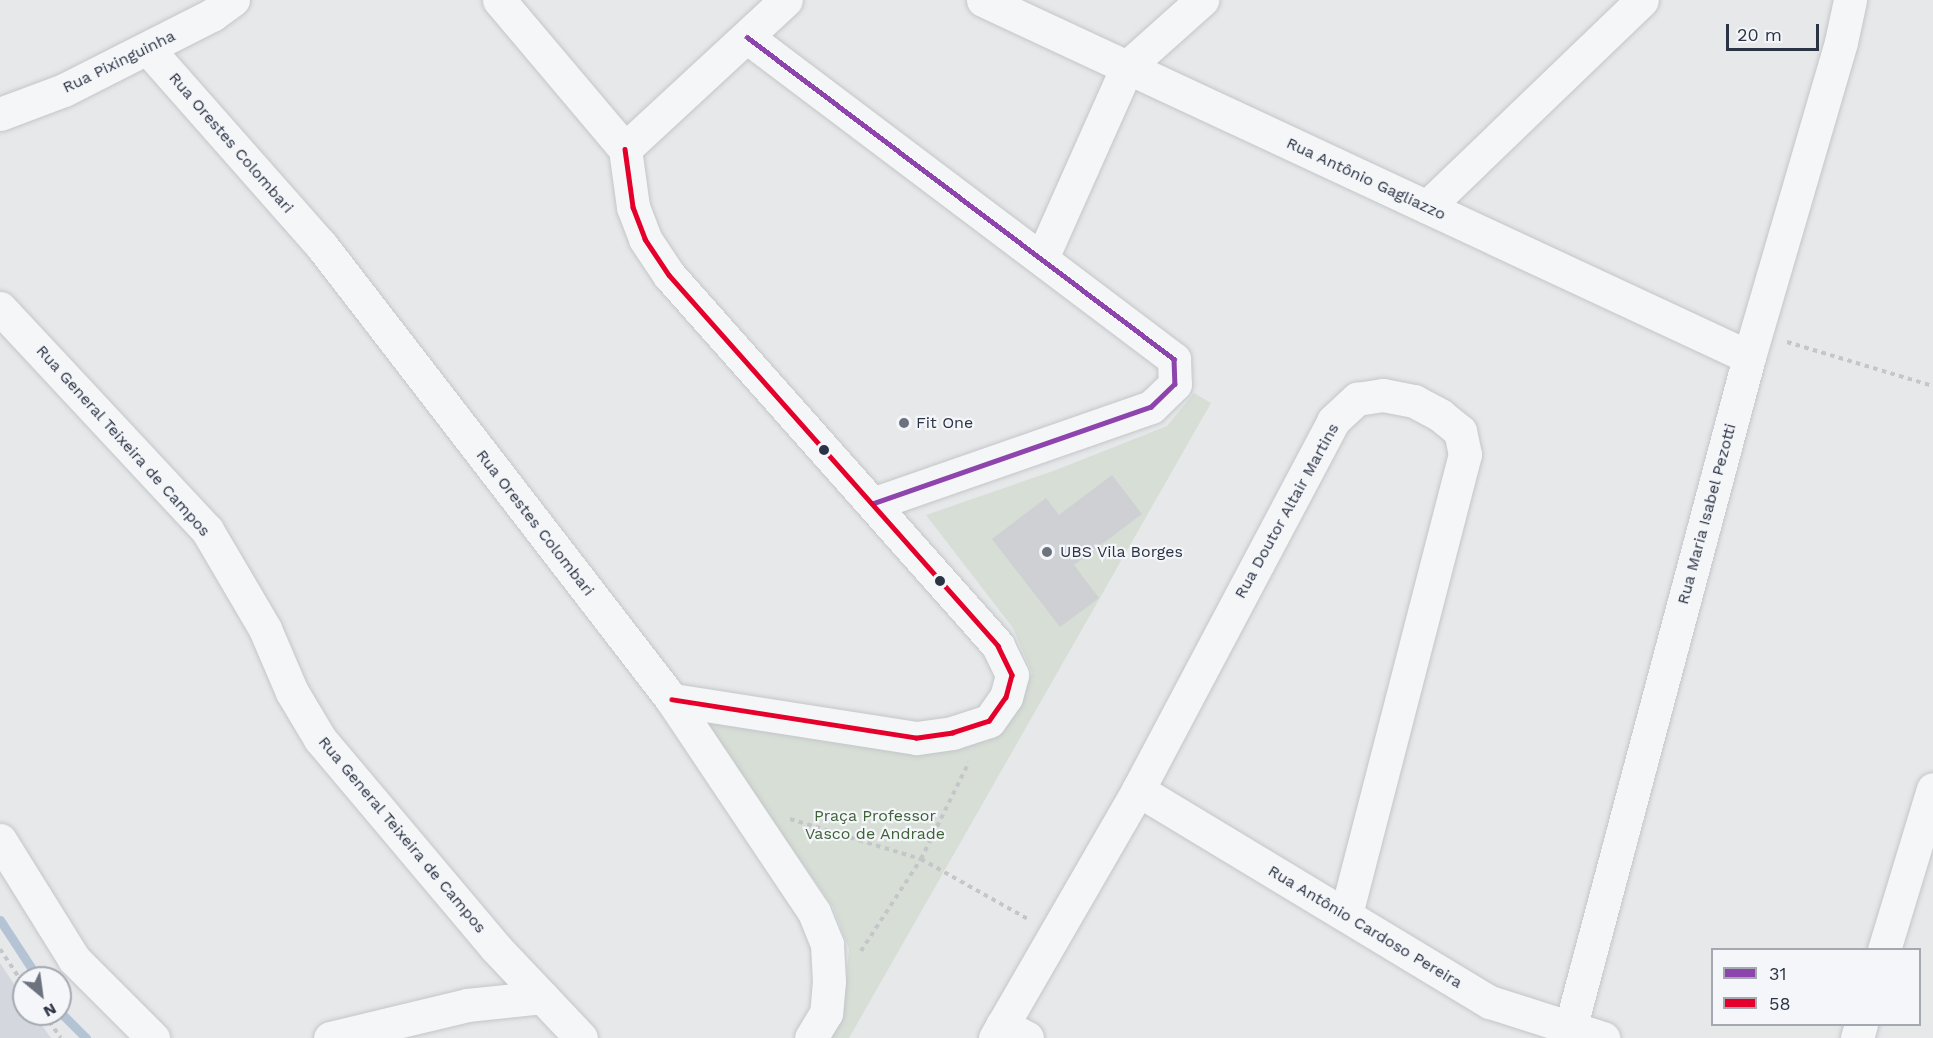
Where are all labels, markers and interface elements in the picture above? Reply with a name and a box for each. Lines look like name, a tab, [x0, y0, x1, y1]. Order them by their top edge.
scale bar	[1729, 12, 1822, 50]
text: 20 m	[1737, 24, 1782, 45]
street label: Rua Pixinguinha	[59, 26, 179, 98]
street label: Rua Orestes Colombari	[164, 69, 298, 217]
street label: Rua Antônio Gagliazzo	[1283, 133, 1449, 225]
street label: Rua General Teixeira de Campos	[31, 341, 215, 541]
place label: Fit One	[916, 413, 973, 433]
marker: Fit One	[897, 416, 911, 430]
street label: Rua Doutor Altair Martins	[1230, 419, 1344, 603]
street label: Rua Maria Isabel Pezotti	[1673, 421, 1741, 607]
unlabelled marker	[818, 444, 830, 456]
street label: Rua Orestes Colombari	[472, 446, 598, 600]
place label: UBS Vila Borges	[1060, 542, 1184, 562]
marker: UBS Vila Borges	[1038, 543, 1056, 561]
unlabelled marker	[934, 575, 946, 587]
street label: Rua General Teixeira de Campos	[314, 732, 490, 938]
park label: Praça Professor Vasco de Andrade	[805, 806, 945, 844]
street label: Rua Antônio Cardoso Pereira	[1264, 861, 1466, 993]
legend	[1711, 948, 1921, 1026]
text: 31	[1769, 963, 1787, 984]
north arrow	[12, 966, 72, 1026]
text: 58	[1769, 993, 1791, 1014]
text: N	[40, 999, 60, 1022]

